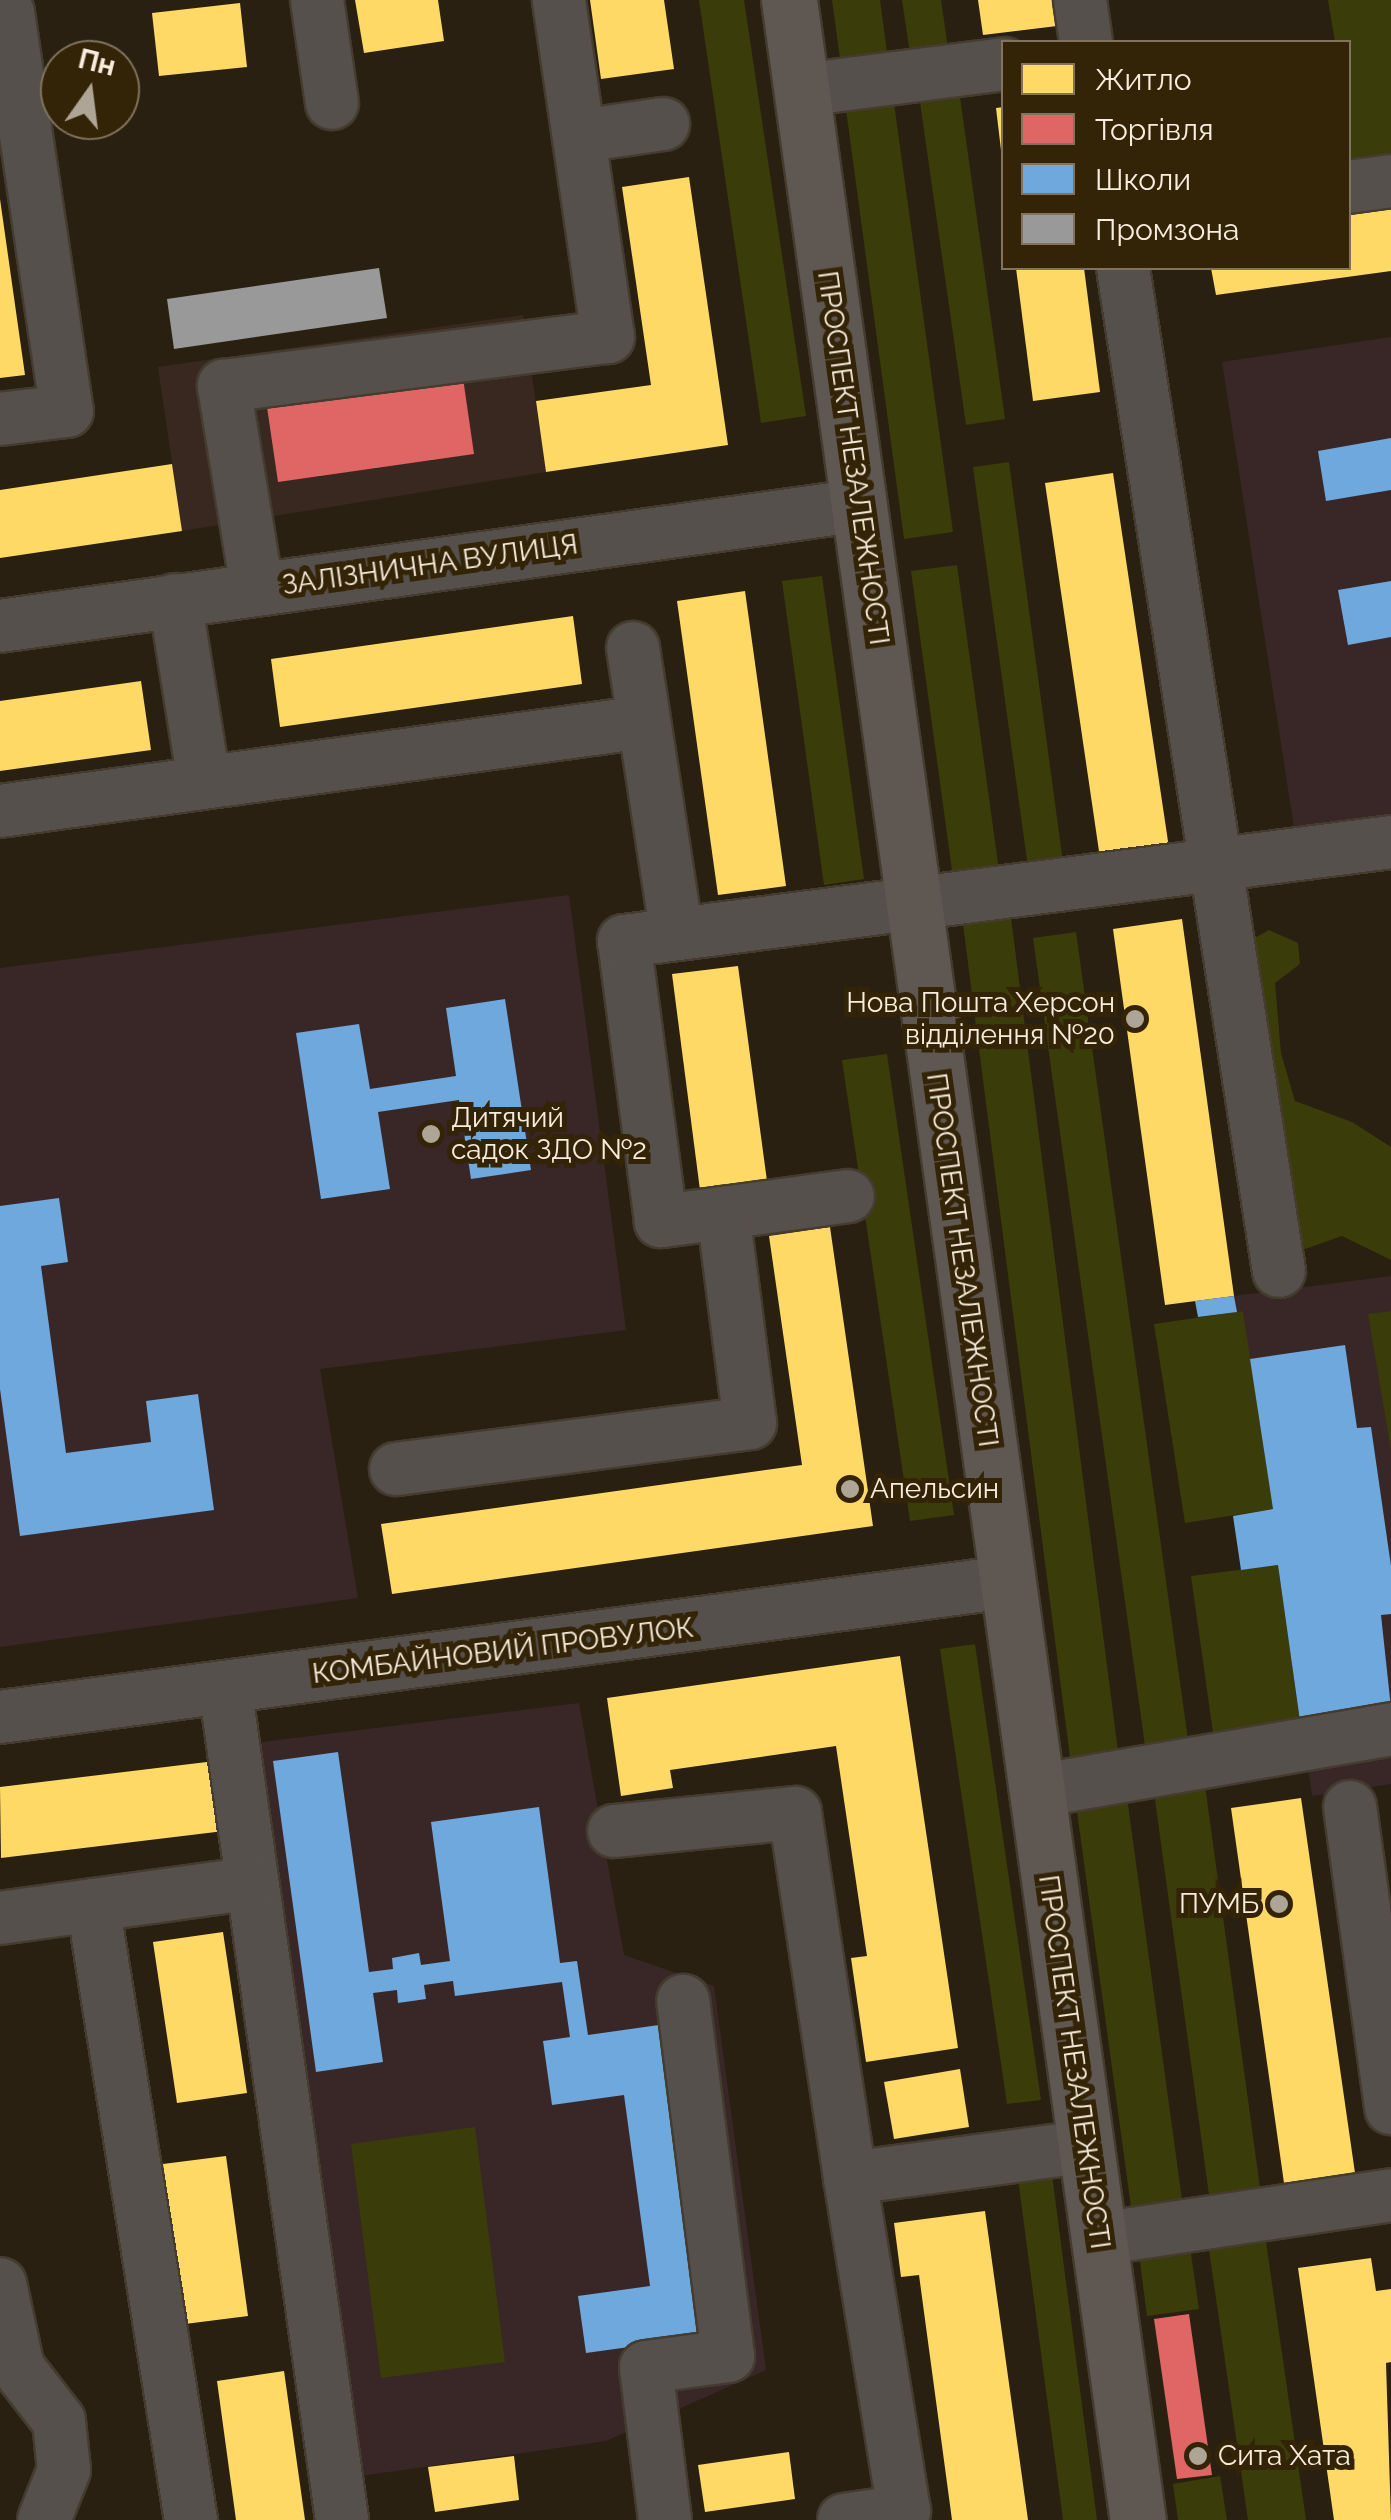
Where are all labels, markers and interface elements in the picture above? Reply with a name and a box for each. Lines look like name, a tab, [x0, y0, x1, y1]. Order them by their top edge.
north arrow	[40, 40, 140, 140]
legend	[1001, 40, 1351, 270]
text: Пн	[75, 42, 119, 83]
text: Житло	[1095, 62, 1192, 97]
text: Торгівля	[1095, 112, 1214, 147]
text: Школи	[1095, 162, 1191, 197]
text: Промзона	[1095, 212, 1239, 247]
street label: ПРОСПЕКТ НЕЗАЛЕЖНОСТІ	[810, 269, 896, 647]
street label: ЗАЛІЗНИЧНА ВУЛИЦЯ	[280, 528, 580, 602]
place label: Нова Пошта Херсон відділення №20	[846, 986, 1115, 1052]
marker: Нова Пошта Херсон відділення №20	[1124, 1008, 1146, 1030]
street label: ПРОСПЕКТ НЕЗАЛЕЖНОСТІ	[919, 1071, 1005, 1449]
place label: Дитячий садок ЗДО №2	[451, 1101, 647, 1167]
marker: Дитячий садок ЗДО №2	[420, 1123, 442, 1145]
place label: Апельсин	[870, 1472, 999, 1506]
marker: Апельсин	[839, 1478, 861, 1500]
street label: КОМБАЙНОВИЙ ПРОВУЛОК	[310, 1611, 696, 1691]
street label: ПРОСПЕКТ НЕЗАЛЕЖНОСТІ	[1031, 1873, 1117, 2251]
place label: ПУМБ	[1179, 1887, 1259, 1921]
marker: ПУМБ	[1268, 1893, 1290, 1915]
place label: Сита Хата	[1218, 2439, 1351, 2473]
marker: Сита Хата	[1187, 2445, 1209, 2467]

